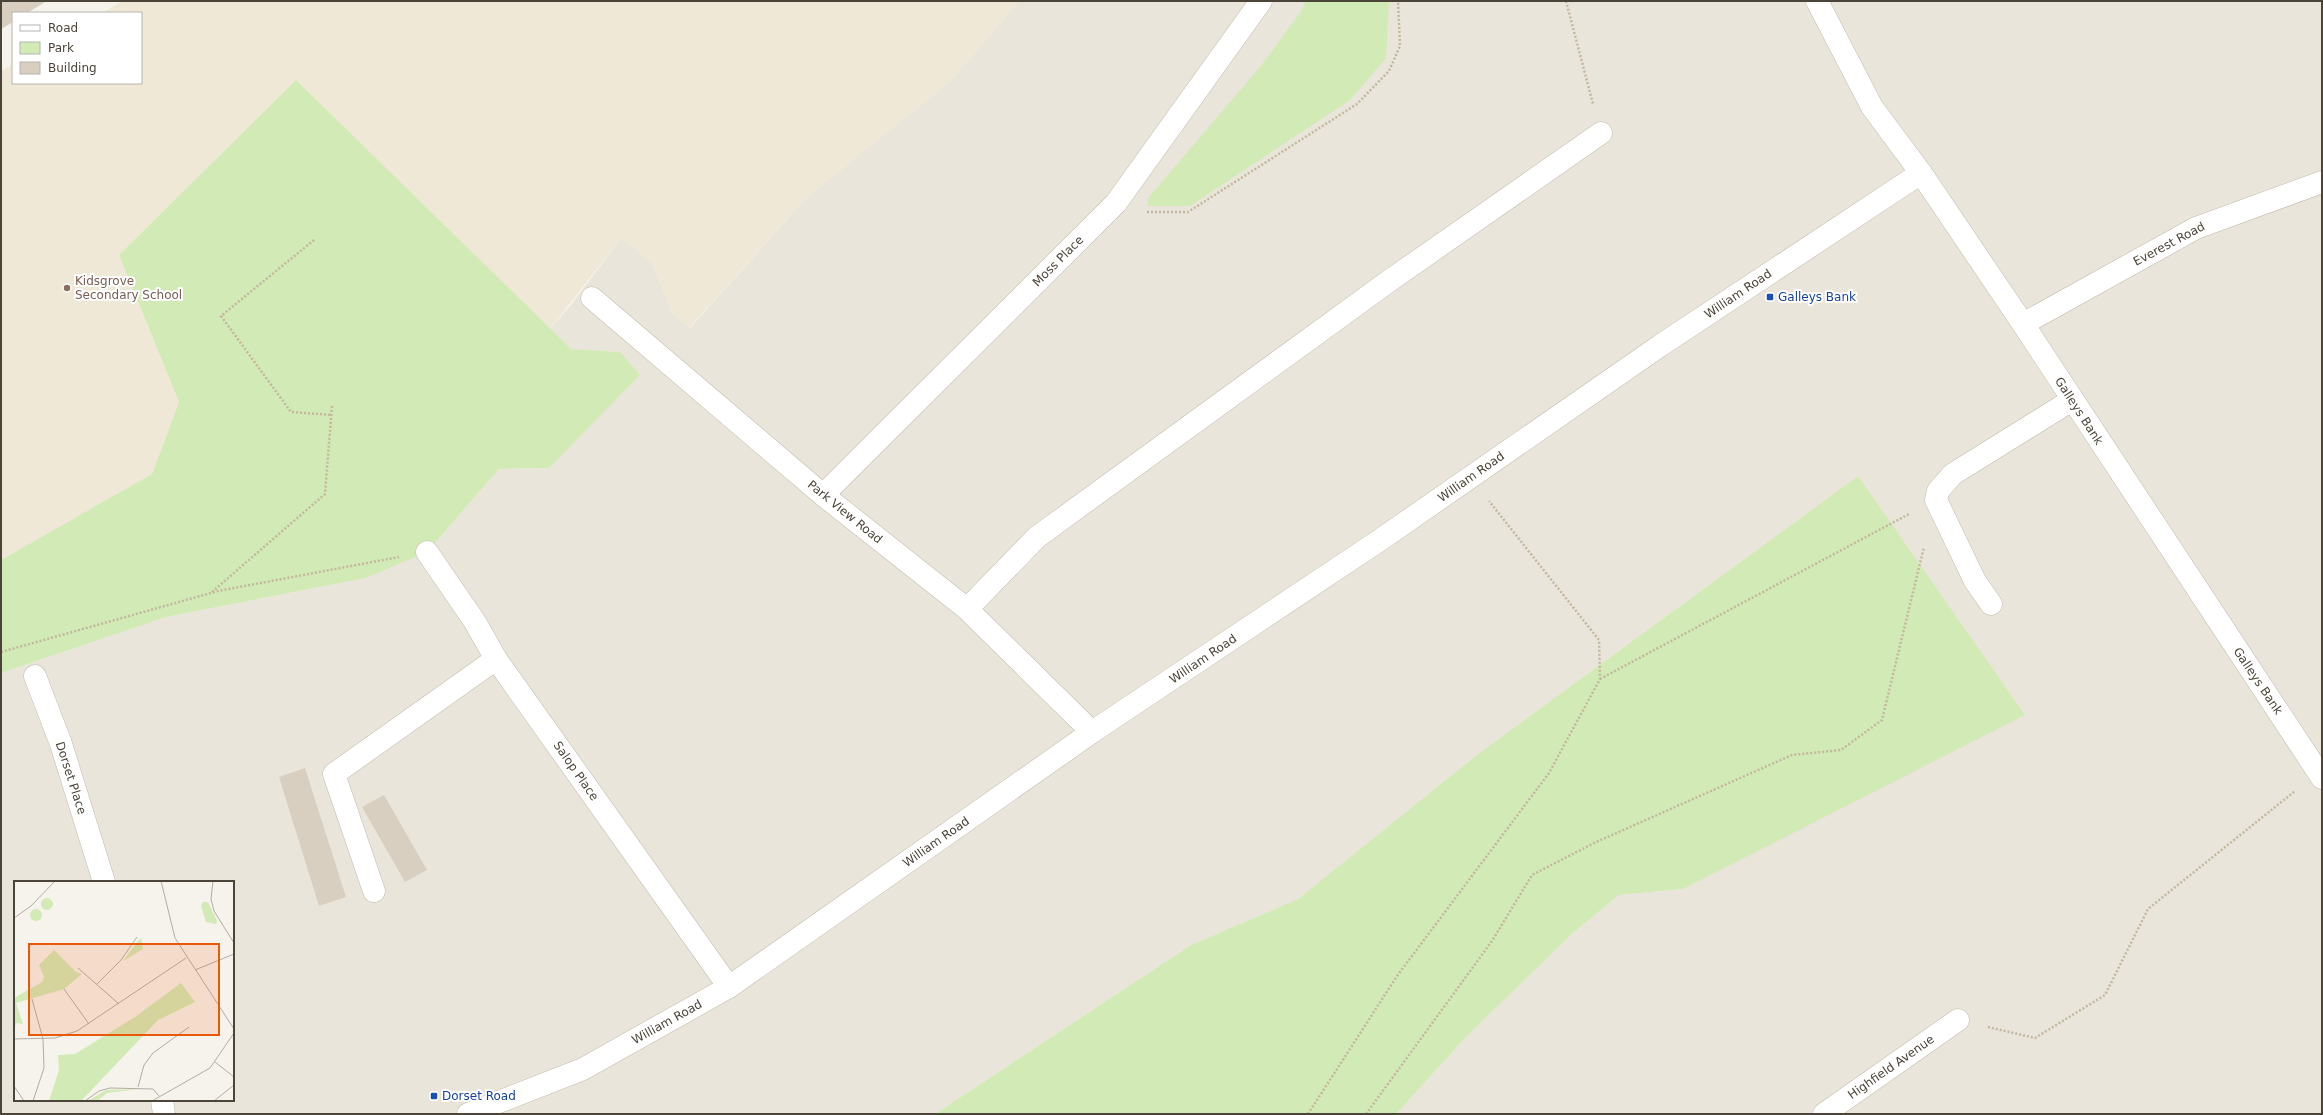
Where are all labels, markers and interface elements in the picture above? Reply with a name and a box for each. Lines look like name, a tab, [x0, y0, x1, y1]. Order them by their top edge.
legend	[12, 12, 142, 84]
text: Road	[48, 21, 78, 35]
text: Park	[48, 41, 74, 55]
text: Building	[48, 61, 97, 75]
street label: Everest Road	[2131, 219, 2207, 269]
street label: Moss Place	[1030, 233, 1086, 289]
street label: William Road	[1702, 266, 1774, 322]
place label: Kidsgrove Secondary School	[75, 274, 182, 302]
marker: Kidsgrove Secondary School	[62, 283, 72, 293]
place label: Galleys Bank	[1778, 290, 1856, 304]
marker: Galleys Bank	[1765, 292, 1775, 302]
street label: Galleys Bank	[2052, 374, 2106, 448]
street label: William Road	[1435, 449, 1507, 505]
street label: Park View Road	[805, 478, 885, 546]
street label: William Road	[1167, 631, 1239, 687]
street label: Galleys Bank	[2230, 645, 2286, 717]
street label: Salop Place	[550, 739, 602, 803]
street label: Dorset Place	[53, 740, 89, 816]
street label: William Road	[900, 814, 972, 870]
inset map	[14, 881, 234, 1101]
street label: William Road	[630, 997, 704, 1047]
street label: Highfield Avenue	[1845, 1032, 1937, 1102]
place label: Dorset Road	[442, 1089, 516, 1103]
marker: Dorset Road	[429, 1091, 439, 1101]

